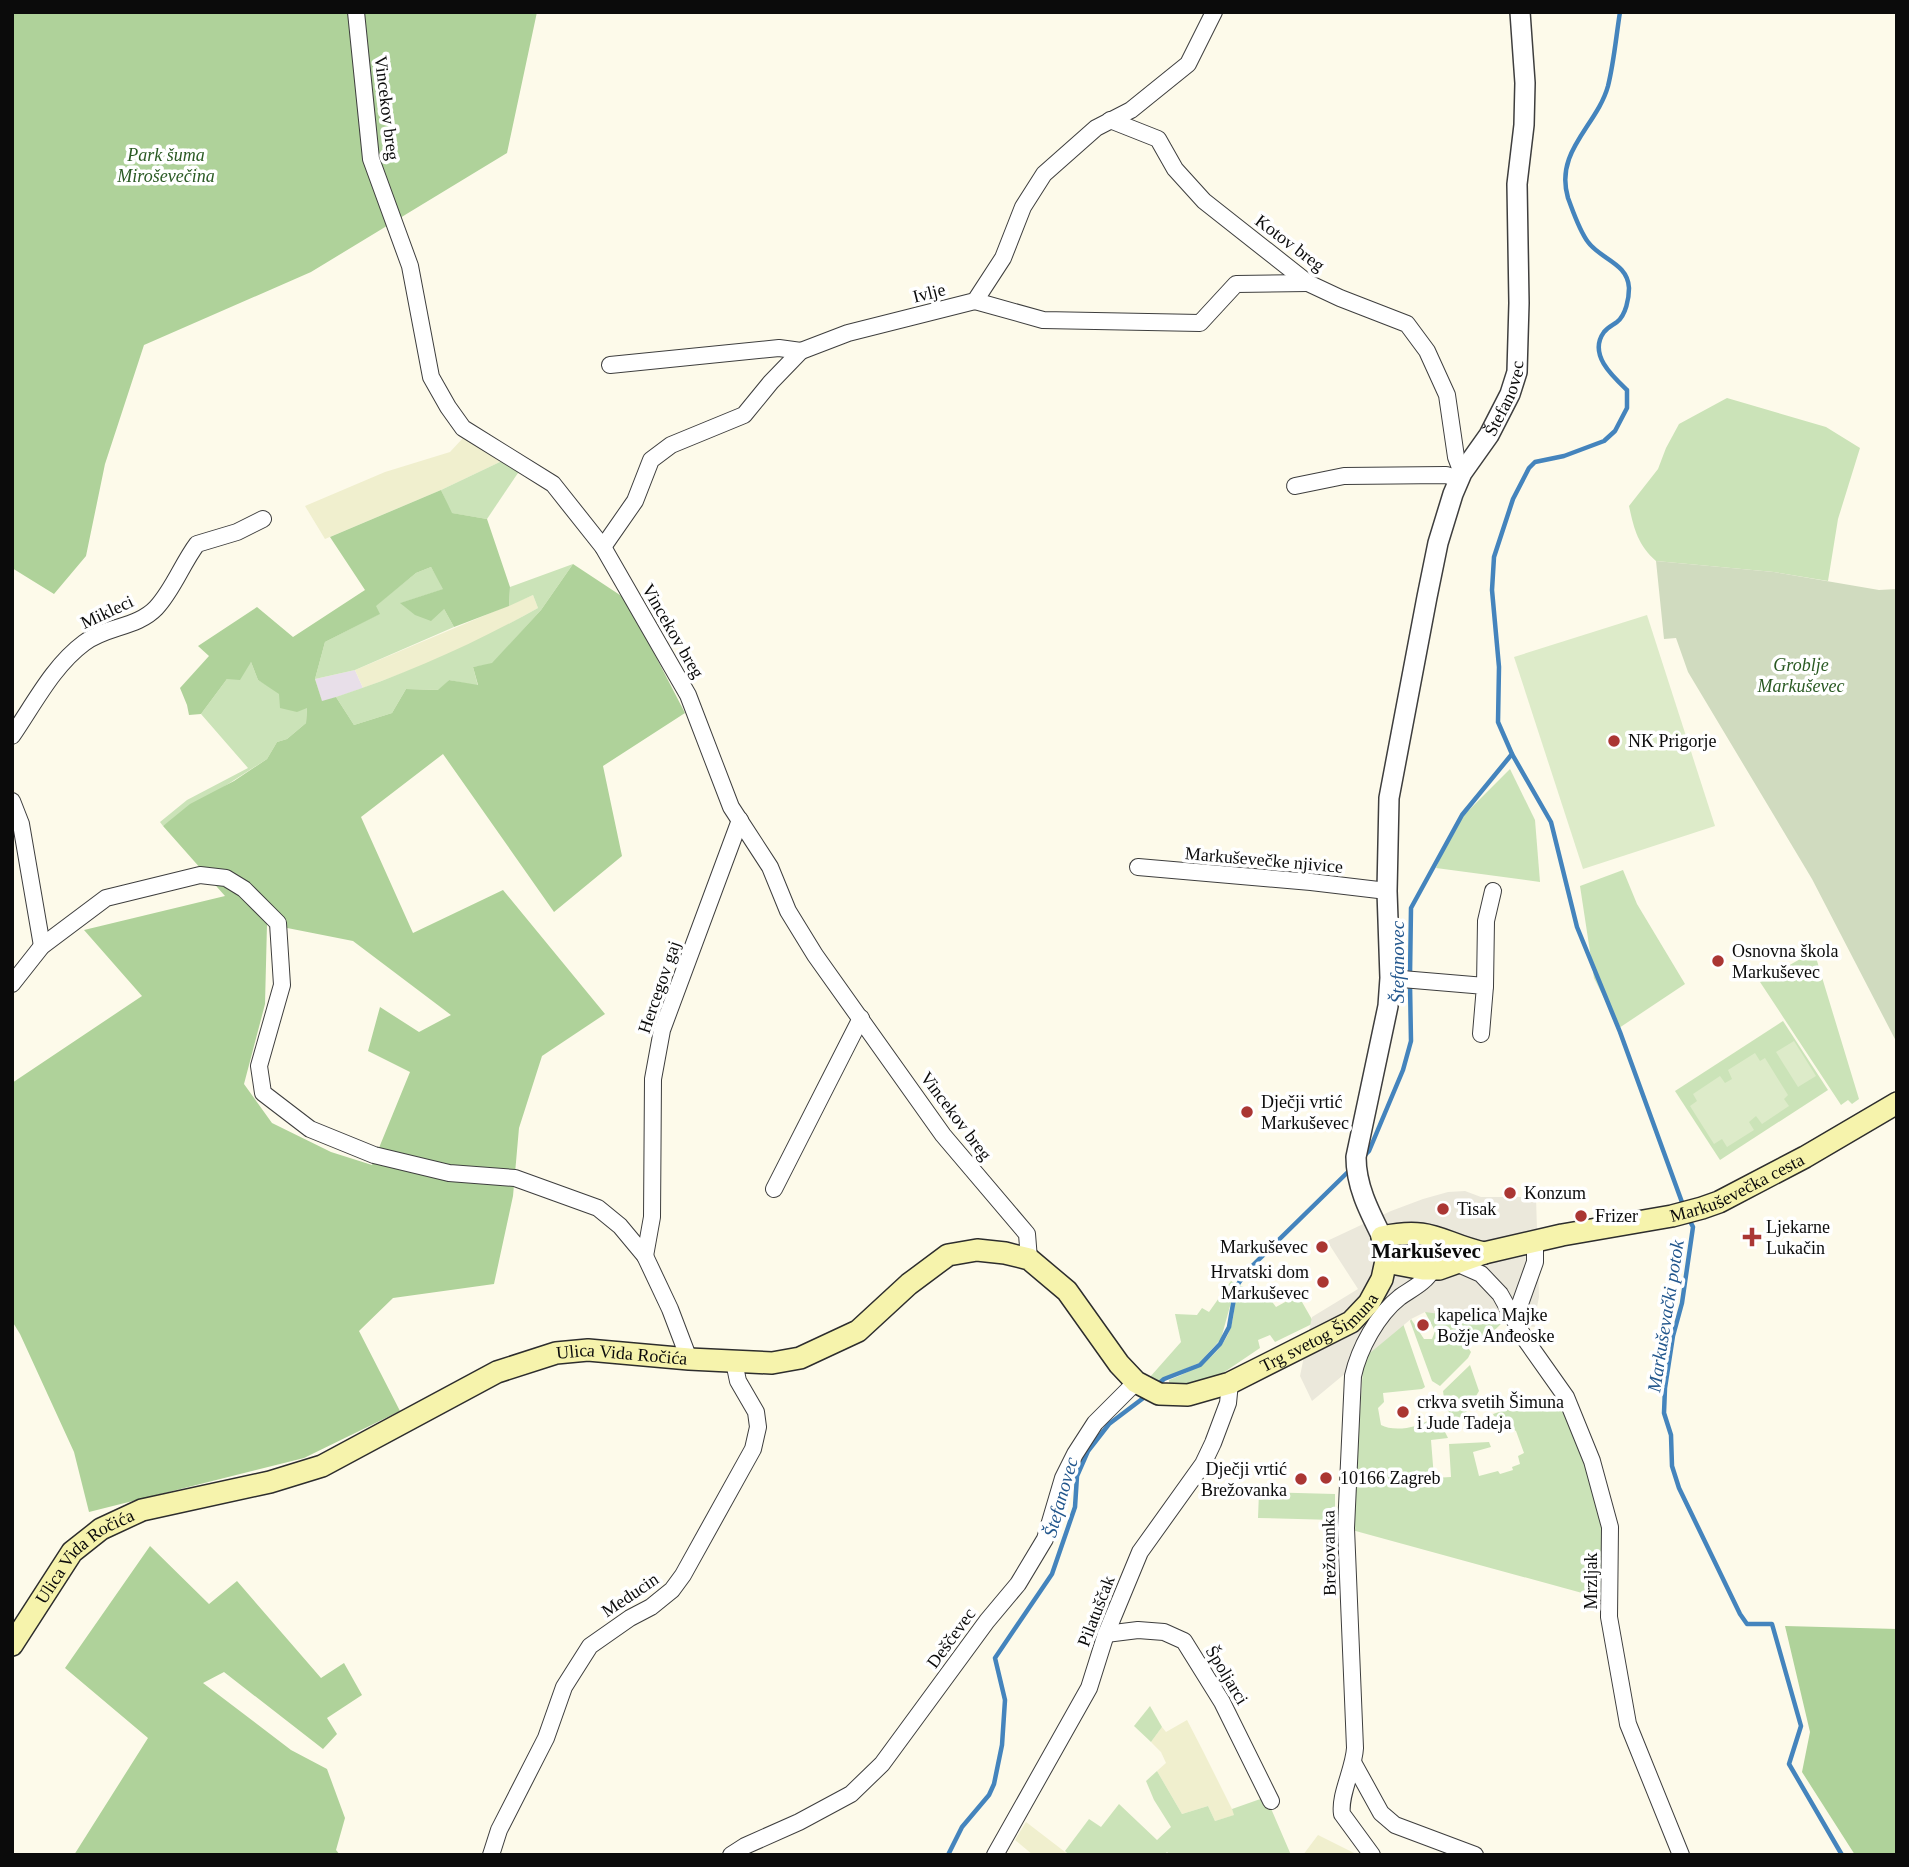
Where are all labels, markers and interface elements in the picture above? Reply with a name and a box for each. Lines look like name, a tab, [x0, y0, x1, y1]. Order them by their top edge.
street label: Vincekov breg	[371, 54, 403, 162]
park label: Park šuma Miroševečina	[116, 145, 215, 186]
street label: Kotov breg	[1251, 210, 1329, 276]
street label: Ivlje	[911, 279, 947, 307]
street label: Štefanovec	[1479, 361, 1527, 439]
street label: Vincekov breg	[638, 580, 708, 682]
street label: Mikleci	[77, 591, 137, 633]
park label: Groblje Markuševec	[1757, 655, 1844, 696]
place label: NK Prigorje	[1628, 731, 1717, 751]
marker: NK Prigorje	[1606, 733, 1622, 749]
street label: Markuševečke njivice	[1184, 843, 1344, 877]
water label: Štefanovec	[1387, 920, 1408, 1003]
street label: Hercegov gaj	[634, 938, 684, 1036]
place label: Osnovna škola Markuševec	[1732, 941, 1839, 982]
marker: Osnovna škola Markuševec	[1710, 953, 1726, 969]
street label: Vincekov breg	[916, 1068, 996, 1164]
place label: Dječji vrtić Markuševec	[1261, 1092, 1349, 1133]
marker: Dječji vrtić Markuševec	[1239, 1104, 1255, 1120]
street label: Markuševečka cesta	[1668, 1149, 1807, 1226]
place label: Konzum	[1524, 1183, 1586, 1203]
marker: Konzum	[1502, 1185, 1518, 1201]
place label: Tisak	[1457, 1199, 1496, 1219]
marker: Tisak	[1435, 1201, 1451, 1217]
place label: Frizer	[1595, 1206, 1638, 1226]
marker: Frizer	[1573, 1208, 1589, 1224]
place label: Ljekarne Lukačin	[1766, 1217, 1830, 1258]
marker: Ljekarne Lukačin	[1744, 1229, 1760, 1245]
place label: Markuševec	[1220, 1237, 1308, 1257]
water label: Markuševački potok	[1643, 1238, 1688, 1395]
marker: Markuševec	[1314, 1239, 1330, 1255]
district label: Markuševec	[1371, 1239, 1481, 1263]
place label: Hrvatski dom Markuševec	[1211, 1262, 1309, 1303]
marker: Hrvatski dom Markuševec	[1315, 1274, 1331, 1290]
street label: Trg svetog Šimuna	[1257, 1290, 1382, 1376]
place label: kapelica Majke Božje Anđeoske	[1437, 1305, 1554, 1346]
marker: kapelica Majke Božje Anđeoske	[1415, 1317, 1431, 1333]
street label: Ulica Vida Ročića	[555, 1340, 688, 1369]
place label: crkva svetih Šimuna i Jude Tadeja	[1417, 1391, 1564, 1433]
marker: crkva svetih Šimuna i Jude Tadeja	[1395, 1404, 1411, 1420]
water label: Štefanovec	[1039, 1454, 1082, 1540]
place label: Dječji vrtić Brežovanka	[1201, 1459, 1287, 1500]
place label: 10166 Zagreb	[1340, 1468, 1440, 1488]
marker: 10166 Zagreb	[1318, 1470, 1334, 1486]
marker: Dječji vrtić Brežovanka	[1293, 1471, 1309, 1487]
street label: Ulica Vida Ročića	[31, 1505, 137, 1607]
street label: Brežovanka	[1318, 1510, 1340, 1596]
street label: Mrzljak	[1581, 1553, 1601, 1609]
street label: Meducin	[598, 1569, 662, 1621]
street label: Pilatuščak	[1073, 1573, 1119, 1649]
street label: Deščevec	[923, 1604, 979, 1672]
street label: Špoljarci	[1202, 1641, 1253, 1708]

